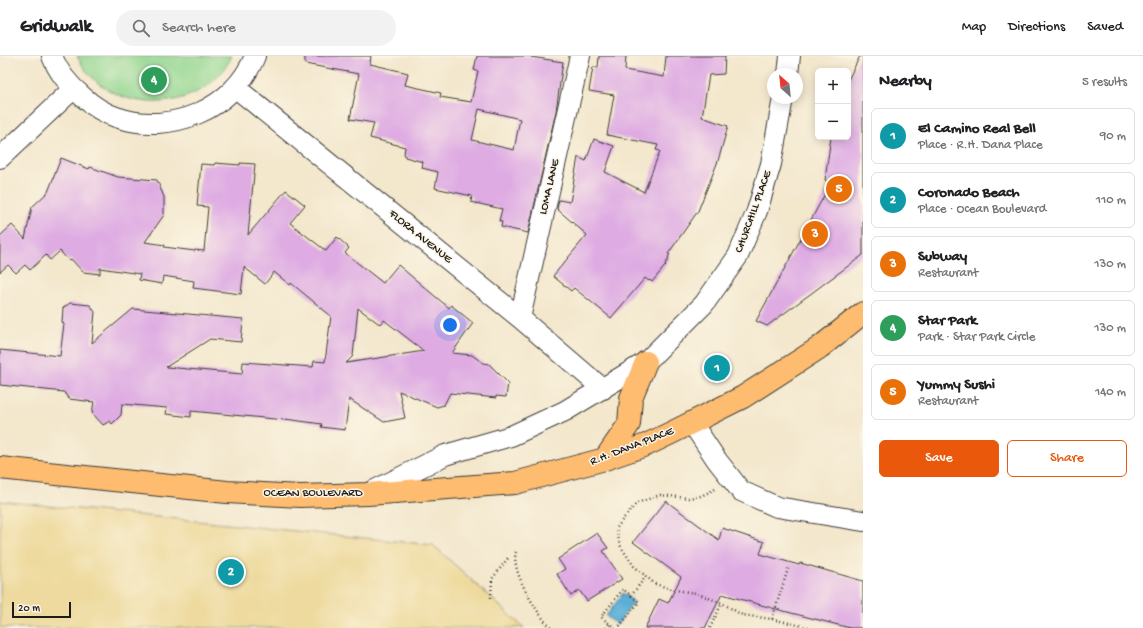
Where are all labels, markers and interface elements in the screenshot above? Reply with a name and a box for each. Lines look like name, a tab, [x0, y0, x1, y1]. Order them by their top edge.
search box	[116, 10, 396, 46]
text: Gridwalk	[20, 16, 92, 39]
icon: search	[130, 17, 152, 39]
text: Search here	[162, 19, 236, 37]
text: Map	[962, 19, 986, 36]
text: Directions	[1008, 19, 1065, 36]
text: Saved	[1087, 19, 1123, 36]
pin: 4	[141, 65, 167, 95]
north arrow	[767, 68, 803, 104]
map controls	[815, 68, 851, 140]
button: +	[815, 68, 851, 104]
text: Nearby	[879, 72, 932, 92]
text: 5 results	[1082, 75, 1127, 90]
button: −	[815, 104, 851, 140]
text: El Camino Real Bell	[918, 120, 1036, 138]
text: 1	[890, 129, 896, 144]
text: 90 m	[1100, 129, 1126, 144]
text: Place · R.H. Dana Place	[918, 138, 1043, 153]
street label: LOMA LANE	[537, 157, 563, 216]
street label: CHURCHILL PLACE	[733, 168, 776, 255]
pin: 5	[826, 174, 852, 204]
text: Coronado Beach	[918, 184, 1019, 202]
text: 2	[890, 193, 896, 208]
text: 110 m	[1096, 193, 1126, 208]
text: Place · Ocean Boulevard	[918, 202, 1046, 217]
street label: FLORA AVENUE	[385, 207, 455, 267]
pin: 3	[802, 219, 828, 249]
text: Subway	[918, 248, 967, 266]
text: 3	[890, 257, 896, 272]
text: 130 m	[1094, 257, 1126, 272]
text: Restaurant	[918, 266, 978, 281]
text: Star Park	[918, 312, 977, 330]
your location	[440, 315, 460, 335]
text: 4	[890, 321, 896, 336]
text: 130 m	[1094, 321, 1126, 336]
text: Park · Star Park Circle	[918, 330, 1036, 345]
pin: 1	[704, 353, 730, 383]
text: Yummy Sushi	[918, 376, 995, 394]
text: 5	[890, 385, 896, 400]
text: 140 m	[1095, 385, 1126, 400]
text: Restaurant	[918, 394, 978, 409]
street label: R.H. DANA PLACE	[588, 424, 676, 469]
button: Save	[879, 440, 999, 477]
button: Share	[1007, 440, 1127, 477]
street label: OCEAN BOULEVARD	[264, 487, 363, 501]
pin: 2	[218, 557, 244, 587]
scale bar	[12, 600, 71, 619]
text: 20 m	[18, 603, 40, 615]

